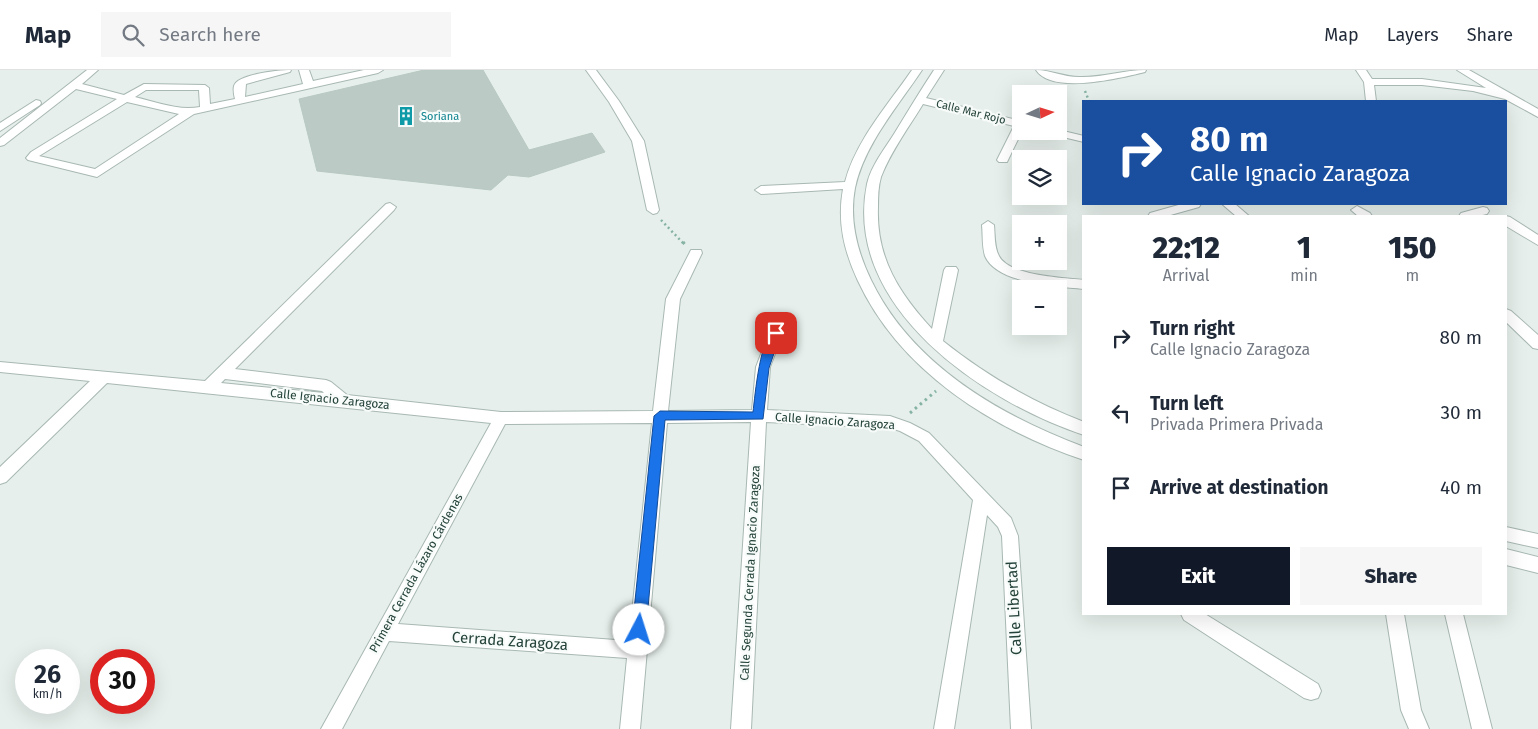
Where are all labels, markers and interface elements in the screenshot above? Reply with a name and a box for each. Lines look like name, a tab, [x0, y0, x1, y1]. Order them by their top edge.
search box	[101, 12, 451, 57]
text: Map	[25, 21, 71, 49]
icon: search	[119, 21, 147, 49]
text: Search here	[159, 23, 261, 46]
text: Map	[1324, 24, 1359, 46]
text: Layers	[1387, 24, 1439, 46]
text: Share	[1467, 24, 1513, 46]
north arrow	[1012, 85, 1068, 140]
map controls	[1012, 85, 1067, 335]
street label: Calle Mar Rojo	[935, 97, 1007, 127]
building icon: Soriana	[395, 105, 417, 127]
place label: Soriana	[421, 110, 459, 123]
text: 80 m	[1190, 118, 1269, 160]
icon: right	[1107, 120, 1172, 185]
button: layers	[1012, 150, 1067, 205]
text: Calle Ignacio Zaragoza	[1190, 160, 1410, 187]
button: +	[1012, 215, 1067, 270]
text: 22:12	[1152, 230, 1220, 266]
text: 1	[1297, 230, 1311, 266]
text: 150	[1388, 230, 1437, 266]
text: Arrival	[1163, 266, 1210, 285]
text: min	[1290, 266, 1318, 285]
text: m	[1406, 266, 1419, 285]
button: −	[1012, 280, 1067, 335]
pin	[755, 312, 797, 354]
text: Turn right	[1150, 317, 1235, 340]
icon: arrive	[762, 319, 790, 347]
icon: right	[1107, 324, 1135, 352]
text: 80 m	[1440, 326, 1482, 349]
text: Calle Ignacio Zaragoza	[1150, 340, 1310, 359]
street label: Calle Ignacio Zaragoza	[270, 386, 390, 412]
text: Turn left	[1150, 392, 1224, 415]
icon: left	[1107, 399, 1135, 427]
text: 30 m	[1441, 401, 1482, 424]
street label: Calle Ignacio Zaragoza	[775, 410, 895, 432]
text: Privada Primera Privada	[1150, 415, 1323, 434]
street label: Calle Segunda Cerrada Ignacio Zaragoza	[737, 465, 763, 681]
icon: arrive	[1107, 474, 1135, 502]
text: Arrive at destination	[1150, 476, 1329, 499]
text: 40 m	[1440, 476, 1482, 499]
street label: Primera Cerrada Lázaro Cárdenas	[366, 491, 466, 655]
button: Exit	[1107, 547, 1290, 605]
button: Share	[1300, 547, 1482, 605]
street label: Calle Libertad	[1003, 561, 1025, 655]
position arrow	[612, 603, 664, 655]
street label: Cerrada Zaragoza	[451, 628, 569, 654]
speed limit sign: 30	[90, 649, 155, 714]
text: 26	[34, 660, 61, 690]
text: km/h	[33, 687, 62, 701]

